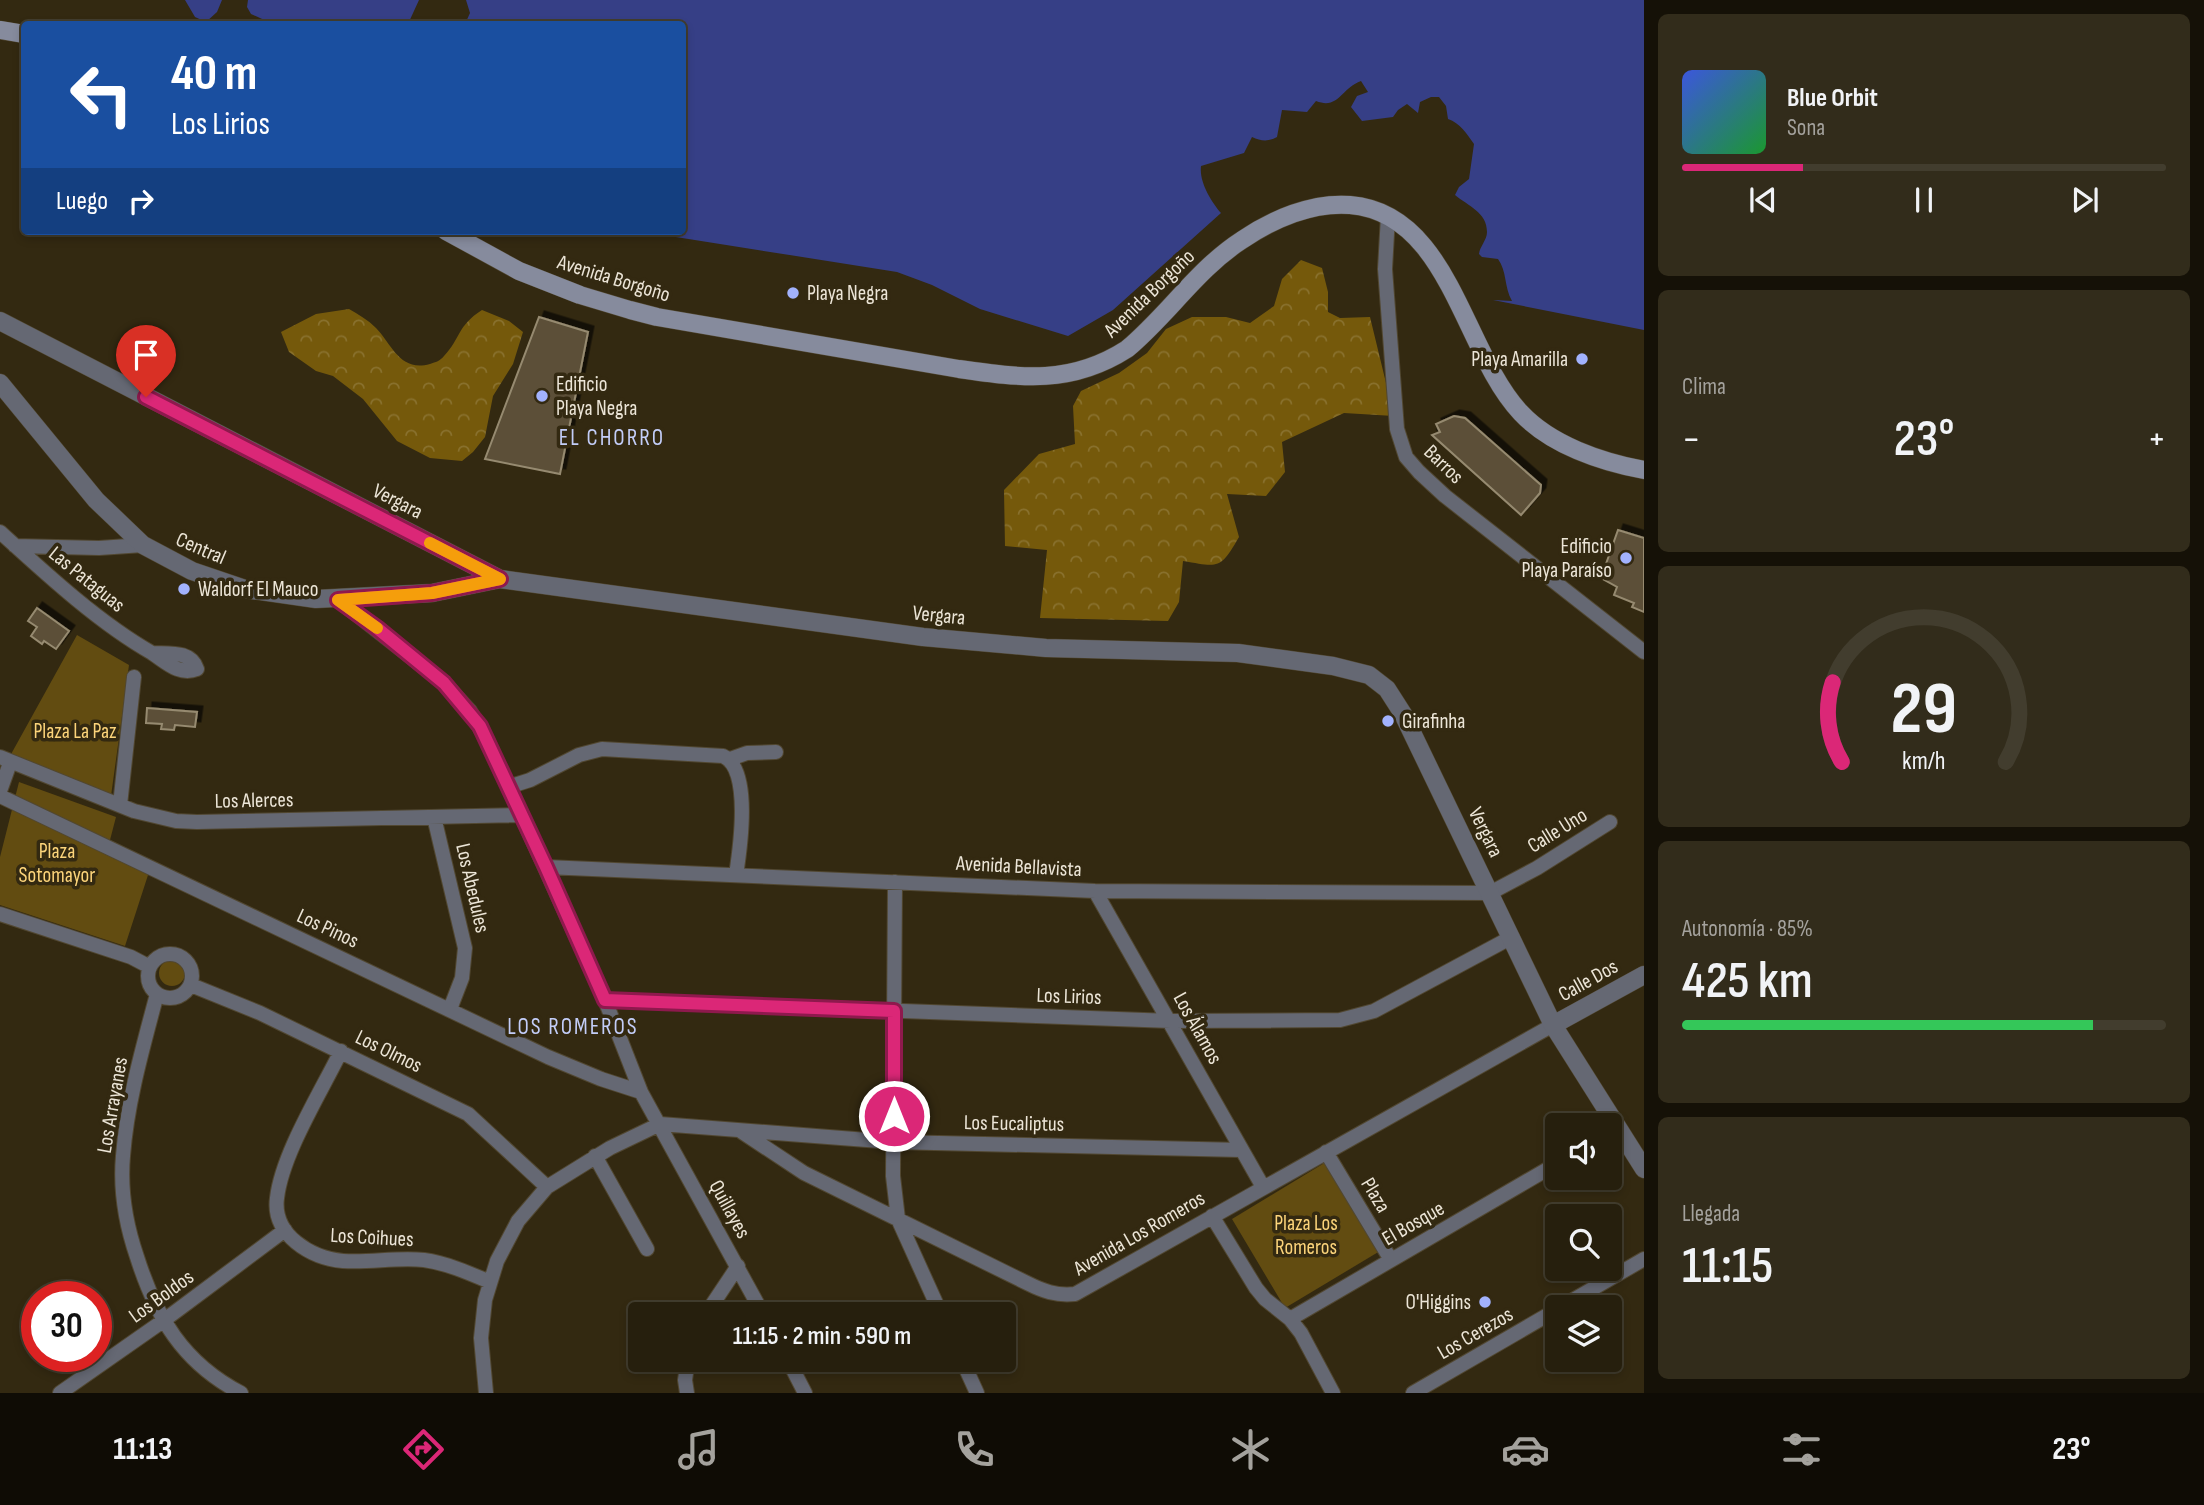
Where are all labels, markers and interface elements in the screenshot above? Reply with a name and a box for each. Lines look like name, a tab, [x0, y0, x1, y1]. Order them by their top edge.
text: 40 m	[171, 45, 257, 104]
icon: left	[56, 49, 147, 140]
text: Blue Orbit	[1787, 83, 1878, 114]
text: Los Lirios	[171, 105, 270, 144]
text: Sona	[1787, 114, 1825, 142]
icon: previous	[1744, 181, 1782, 219]
icon: pause	[1905, 181, 1943, 219]
icon: next	[2066, 181, 2104, 219]
icon: right	[122, 182, 160, 220]
text: Luego	[56, 186, 108, 217]
street label: Avenida Borgoño	[1098, 244, 1200, 343]
street label: Avenida Borgoño	[554, 249, 673, 307]
place label: Playa Negra	[807, 281, 888, 306]
marker: Playa Negra	[785, 285, 801, 301]
pin	[116, 325, 176, 397]
icon: arrive	[127, 336, 165, 374]
place label: Playa Amarilla	[1471, 347, 1568, 372]
marker: Playa Amarilla	[1574, 351, 1590, 367]
place label: Edificio Playa Negra	[556, 372, 637, 421]
text: Clima	[1682, 373, 1726, 401]
marker: Edificio Playa Negra	[534, 388, 550, 404]
text: 23°	[1894, 408, 1954, 471]
text: −	[1682, 417, 1701, 462]
text: +	[2147, 417, 2166, 462]
district label: EL CHORRO	[559, 424, 665, 452]
street label: Barros	[1419, 440, 1469, 489]
street label: Vergara	[369, 478, 427, 525]
street label: Central	[172, 527, 229, 570]
place label: Edificio Playa Paraíso	[1521, 534, 1612, 583]
street label: Las Pataguas	[44, 541, 130, 618]
marker: Edificio Playa Paraíso	[1618, 550, 1634, 566]
place label: Waldorf El Mauco	[198, 577, 319, 602]
marker: Waldorf El Mauco	[176, 581, 192, 597]
street label: Vergara	[911, 600, 966, 631]
text: 29	[1891, 667, 1957, 755]
place label: Girafinha	[1402, 709, 1465, 734]
marker: Girafinha	[1380, 713, 1396, 729]
park label: Plaza La Paz	[33, 719, 117, 744]
text: km/h	[1902, 746, 1946, 777]
street label: Los Alerces	[214, 787, 294, 814]
street label: Calle Uno	[1523, 802, 1592, 858]
street label: Vergara	[1463, 803, 1508, 861]
park label: Plaza Sotomayor	[19, 839, 95, 888]
street label: Los Abedules	[450, 841, 495, 935]
street label: Avenida Bellavista	[955, 851, 1082, 882]
street label: Los Pinos	[293, 903, 363, 954]
text: Autonomía · 85%	[1682, 915, 1813, 943]
text: 425 km	[1682, 950, 1813, 1013]
street label: Calle Dos	[1554, 954, 1622, 1007]
street label: Los Lirios	[1036, 983, 1102, 1010]
street label: Los Álamos	[1168, 988, 1227, 1068]
district label: LOS ROMEROS	[507, 1013, 639, 1041]
street label: Los Olmos	[351, 1025, 426, 1078]
street label: Los Arrayanes	[92, 1055, 133, 1155]
position arrow	[857, 1079, 931, 1153]
street label: Los Eucaliptus	[964, 1110, 1064, 1137]
map controls	[1545, 1113, 1622, 1372]
button: sound	[1545, 1113, 1622, 1190]
street label: Plaza	[1355, 1173, 1396, 1217]
street label: Quillayes	[703, 1176, 756, 1243]
street label: Avenida Los Romeros	[1068, 1186, 1209, 1282]
street label: El Bosque	[1378, 1196, 1449, 1251]
text: Llegada	[1682, 1200, 1740, 1228]
button: search	[1545, 1204, 1622, 1281]
park label: Plaza Los Romeros	[1274, 1211, 1338, 1260]
street label: Los Coihues	[330, 1223, 414, 1252]
text: 11:15	[1682, 1235, 1773, 1298]
street label: Los Boldos	[124, 1265, 199, 1328]
speed limit sign: 30	[21, 1281, 112, 1372]
place label: O'Higgins	[1406, 1290, 1471, 1315]
marker: O'Higgins	[1477, 1294, 1493, 1310]
button: layers	[1545, 1295, 1622, 1372]
street label: Los Cerezos	[1433, 1302, 1518, 1365]
text: 11:15 · 2 min · 590 m	[733, 1321, 911, 1352]
icon: directions	[399, 1425, 448, 1474]
icon: music	[674, 1425, 723, 1474]
icon: phone	[950, 1425, 999, 1474]
icon: climate	[1226, 1425, 1275, 1474]
icon: car	[1501, 1425, 1550, 1474]
icon: filters	[1777, 1425, 1826, 1474]
text: 11:13	[113, 1430, 172, 1469]
text: 23°	[2052, 1430, 2091, 1469]

